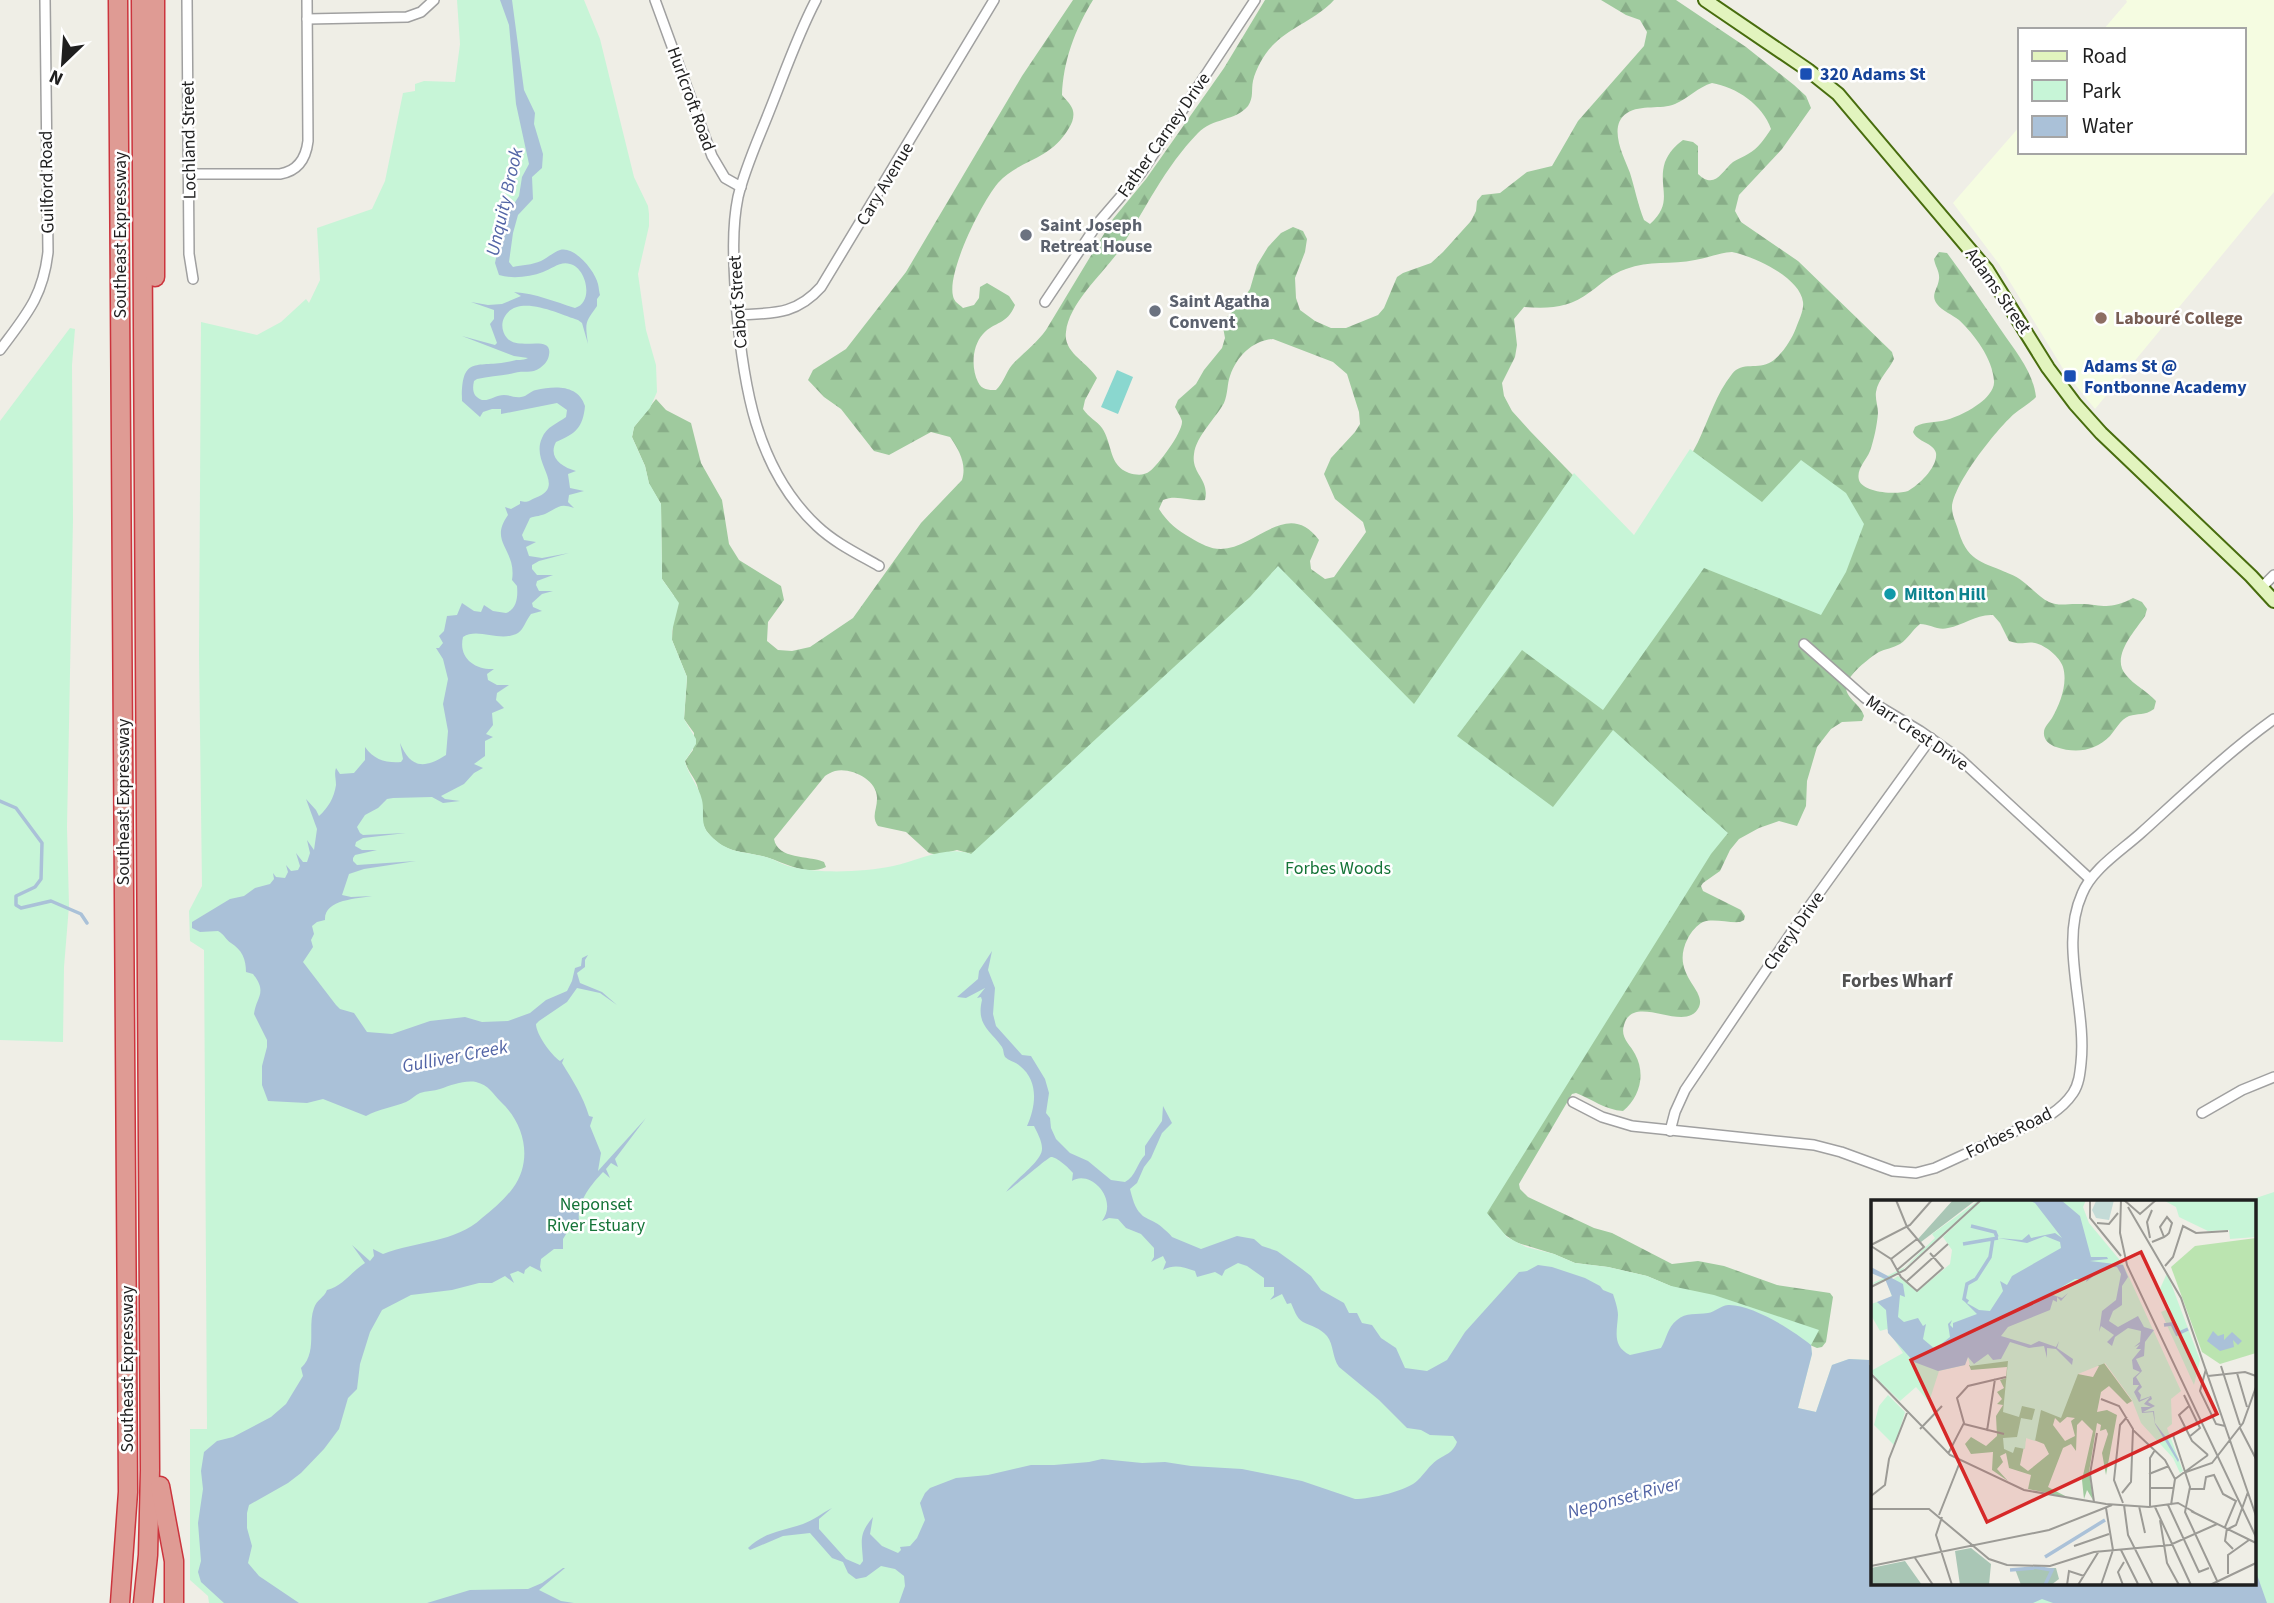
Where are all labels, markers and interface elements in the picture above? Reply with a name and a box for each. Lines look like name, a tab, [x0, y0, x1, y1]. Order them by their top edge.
north arrow	[28, 28, 98, 98]
legend	[2018, 28, 2246, 154]
text: Road	[2082, 41, 2127, 71]
street label: Hurlcroft Road	[661, 43, 721, 155]
text: N	[45, 62, 68, 92]
place label: 320 Adams St	[1820, 62, 1926, 87]
marker: 320 Adams St	[1798, 66, 1814, 82]
street label: Father Carney Drive	[1112, 67, 1217, 202]
text: Park	[2082, 76, 2122, 106]
street label: Lochland Street	[175, 81, 203, 199]
text: Water	[2082, 111, 2134, 141]
street label: Guilford Road	[34, 130, 60, 234]
street label: Cary Avenue	[850, 137, 920, 231]
water label: Unquity Brook	[479, 144, 531, 259]
street label: Southeast Expressway	[108, 151, 133, 318]
place label: Saint Joseph Retreat House	[1040, 213, 1152, 259]
marker: Saint Joseph Retreat House	[1018, 227, 1034, 243]
street label: Adams Street	[1959, 243, 2037, 339]
street label: Cabot Street	[722, 254, 754, 350]
place label: Saint Agatha Convent	[1169, 289, 1270, 335]
marker: Saint Agatha Convent	[1147, 303, 1163, 319]
place label: Labouré College	[2115, 306, 2243, 331]
marker: Labouré College	[2093, 310, 2109, 326]
place label: Adams St @ Fontbonne Academy	[2083, 354, 2247, 400]
marker: Adams St @ Fontbonne Academy	[2062, 368, 2078, 384]
place label: Milton Hill	[1904, 582, 1986, 607]
marker: Milton Hill	[1882, 586, 1898, 602]
street label: Marr Crest Drive	[1861, 689, 1974, 777]
street label: Southeast Expressway	[111, 718, 136, 885]
park label: Forbes Woods	[1285, 856, 1391, 881]
street label: Cheryl Drive	[1758, 886, 1830, 976]
district label: Forbes Wharf	[1841, 968, 1954, 995]
water label: Gulliver Creek	[400, 1033, 511, 1080]
street label: Forbes Road	[1962, 1101, 2056, 1165]
park label: Neponset River Estuary	[547, 1192, 646, 1238]
inset map	[1871, 1200, 2256, 1586]
street label: Southeast Expressway	[115, 1285, 140, 1452]
water label: Neponset River	[1564, 1470, 1685, 1526]

